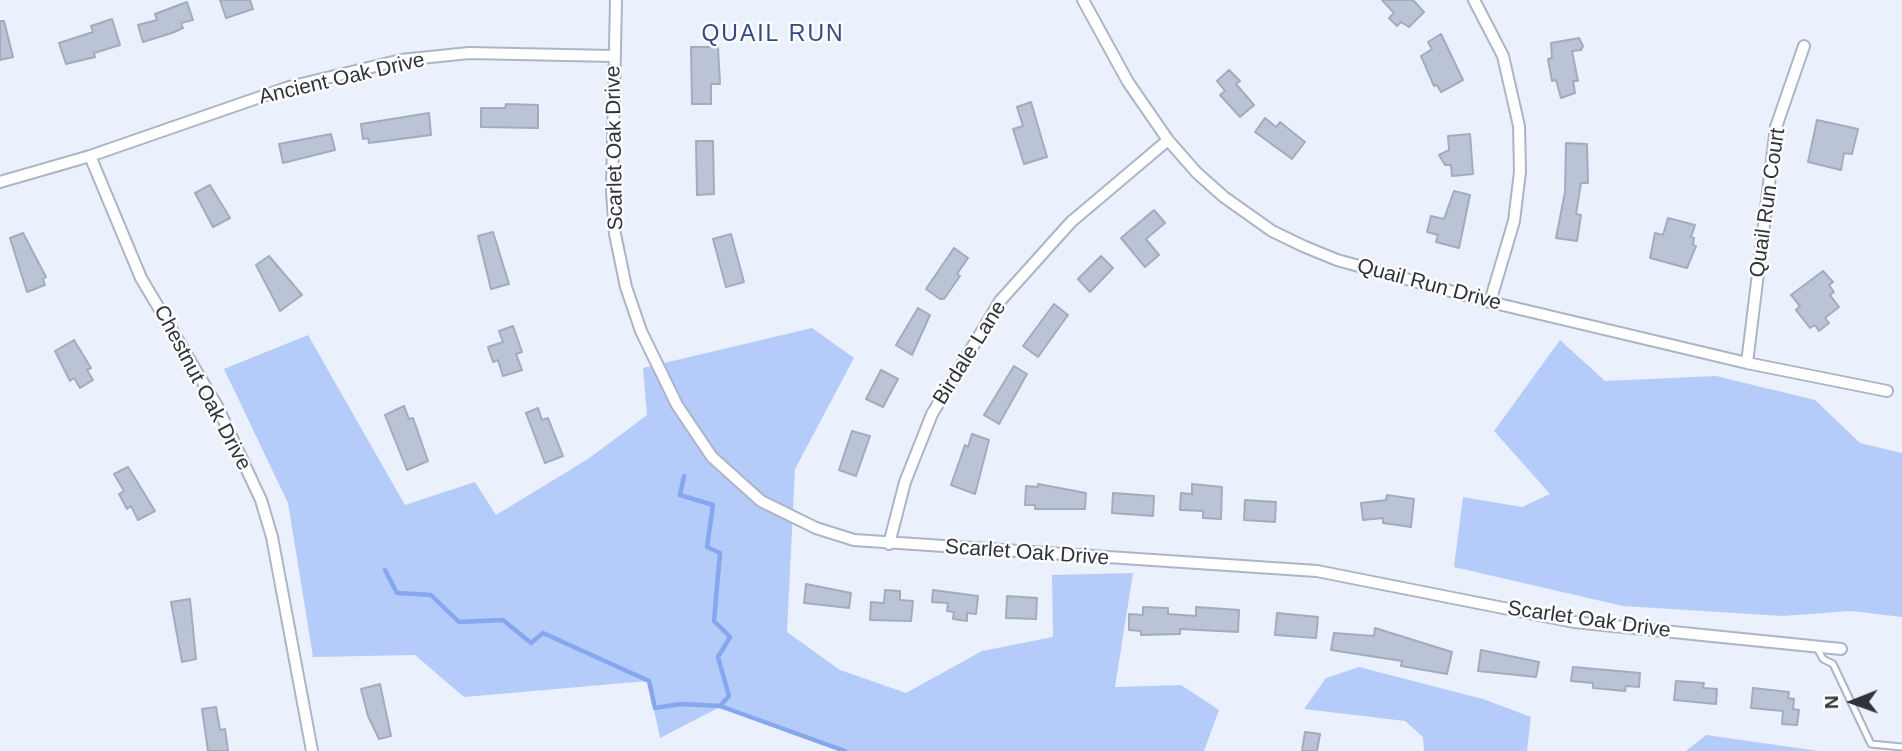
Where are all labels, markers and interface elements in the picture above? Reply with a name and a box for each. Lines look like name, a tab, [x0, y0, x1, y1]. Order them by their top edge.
district label: QUAIL RUN	[703, 21, 843, 49]
street label: Ancient Oak Drive	[257, 48, 427, 110]
street label: Scarlet Oak Drive	[601, 66, 629, 230]
street label: Quail Run Court	[1745, 127, 1791, 279]
street label: Quail Run Drive	[1354, 254, 1504, 316]
street label: Birdale Lane	[928, 296, 1012, 410]
street label: Chestnut Oak Drive	[148, 301, 256, 475]
street label: Scarlet Oak Drive	[944, 535, 1110, 571]
street label: Scarlet Oak Drive	[1506, 596, 1672, 644]
north arrow	[1818, 667, 1888, 737]
text: N	[1821, 695, 1842, 709]

